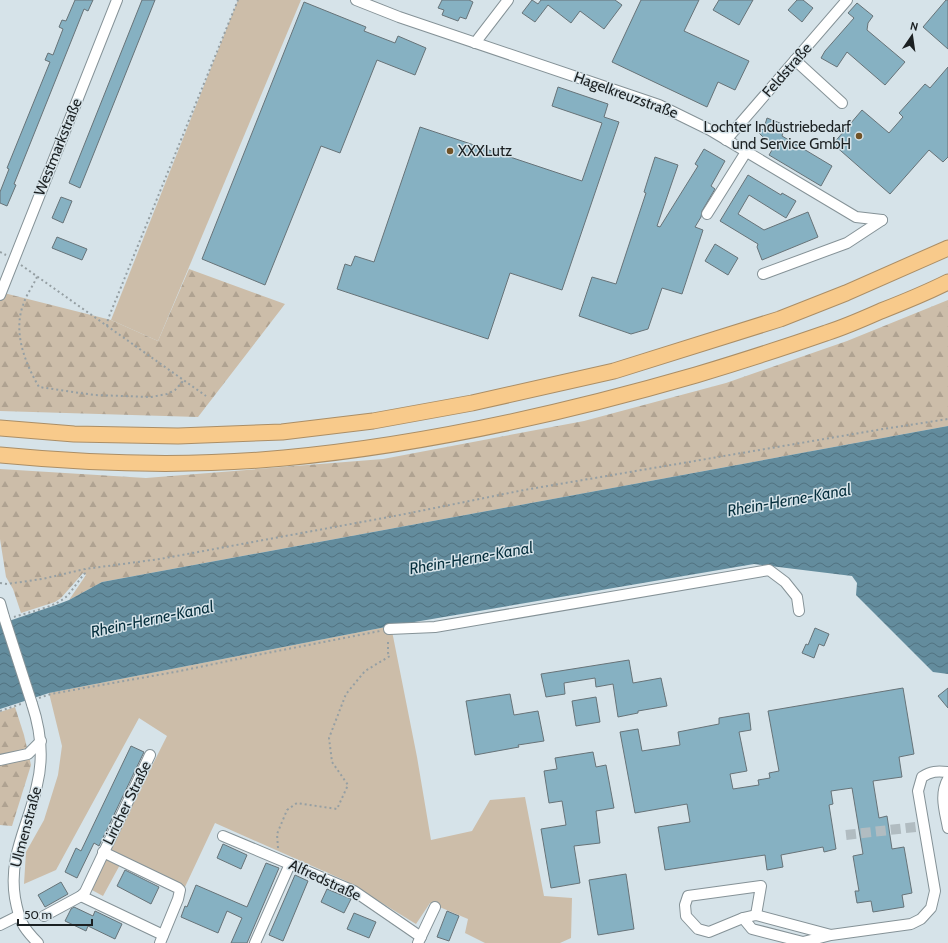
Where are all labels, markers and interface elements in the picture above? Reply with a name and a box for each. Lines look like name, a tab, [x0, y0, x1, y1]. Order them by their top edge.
north arrow	[892, 16, 932, 56]
text: N	[909, 19, 920, 34]
street label: Feldstraße	[759, 39, 816, 101]
street label: Hagelkreuzstraße	[571, 68, 681, 122]
street label: Westmarkstraße	[30, 95, 86, 198]
place label: Lochter Industriebedarf und Service GmbH	[703, 118, 851, 153]
marker: Lochter Industriebedarf und Service GmbH	[854, 131, 864, 141]
place label: XXXLutz	[458, 142, 512, 160]
marker: XXXLutz	[445, 146, 455, 156]
water label: Rhein-Herne-Kanal	[726, 480, 853, 520]
water label: Rhein-Herne-Kanal	[408, 538, 535, 578]
water label: Rhein-Herne-Kanal	[89, 597, 215, 641]
street label: Liricher Straße	[99, 758, 155, 848]
street label: Ulmenstraße	[7, 784, 45, 869]
street label: Alfredstraße	[286, 855, 364, 905]
scale bar	[18, 901, 92, 927]
text: 50 m	[24, 907, 52, 922]

